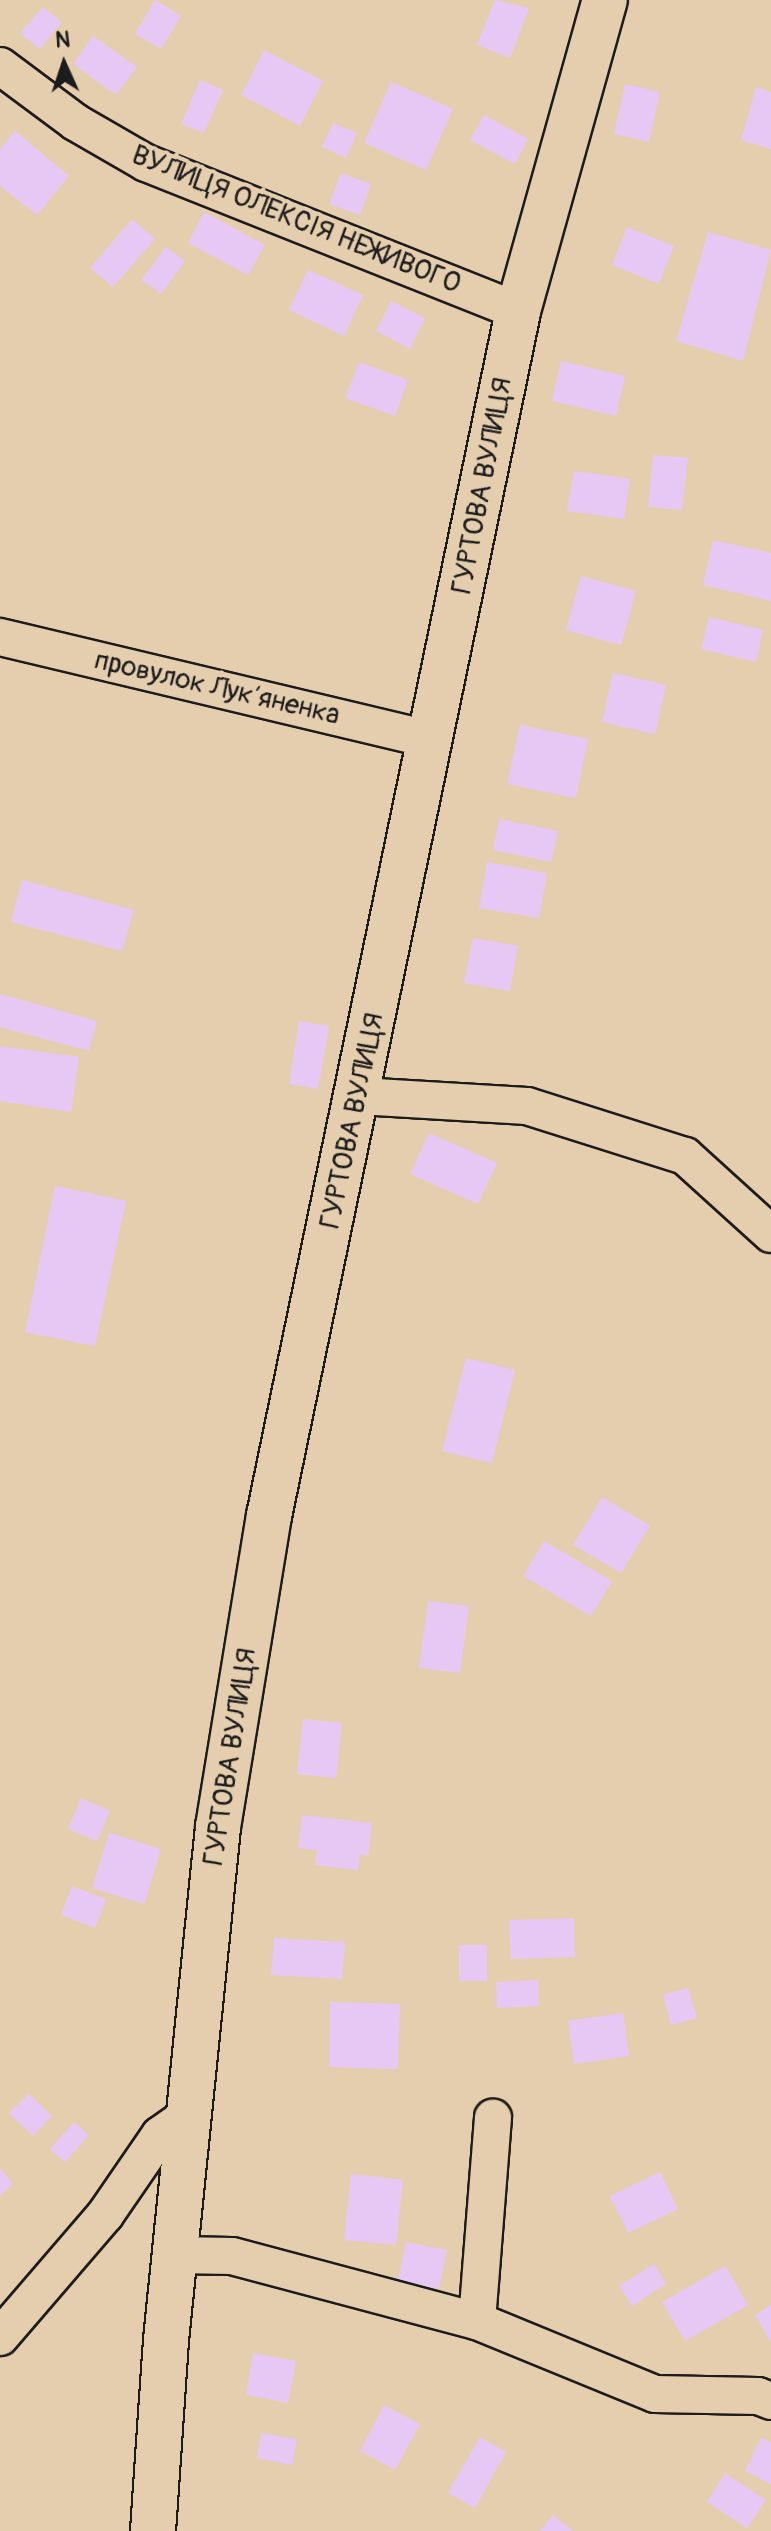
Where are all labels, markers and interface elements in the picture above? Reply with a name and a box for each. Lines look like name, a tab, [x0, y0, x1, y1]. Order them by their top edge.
north arrow	[24, 24, 104, 104]
text: N	[55, 26, 71, 54]
street label: ВУЛИЦЯ ОЛЕКСІЯ НЕЖИВОГО	[127, 139, 465, 301]
street label: ГУРТОВА ВУЛИЦЯ	[446, 375, 520, 597]
street label: провулок Лукʼяненка	[91, 643, 343, 733]
street label: ГУРТОВА ВУЛИЦЯ	[314, 1010, 392, 1232]
street label: ГУРТОВА ВУЛИЦЯ	[197, 1646, 265, 1868]

